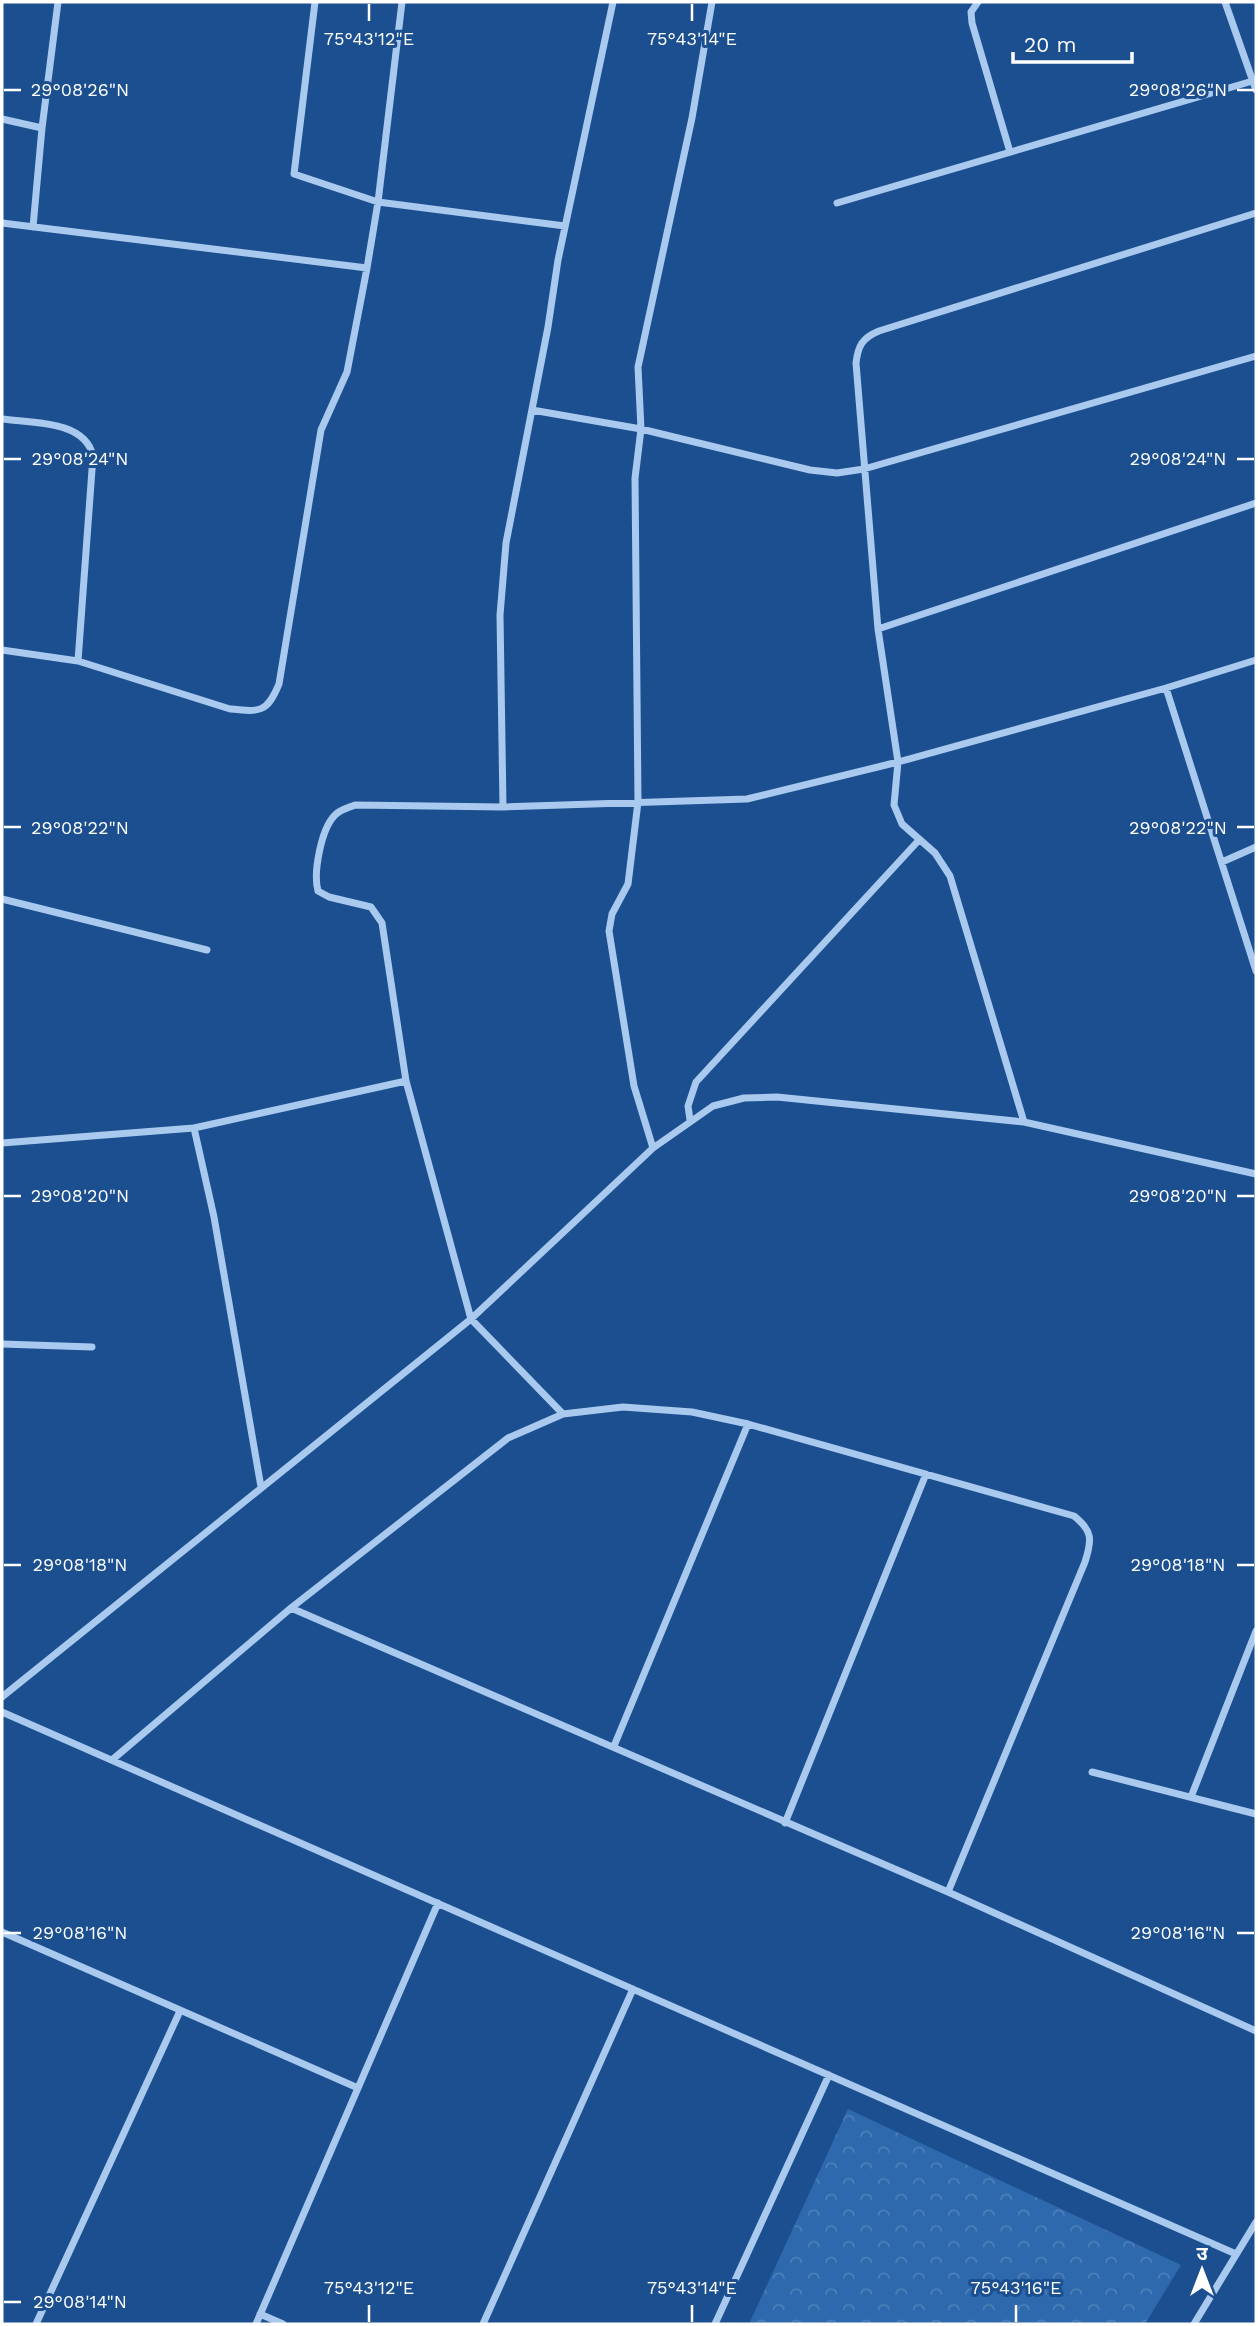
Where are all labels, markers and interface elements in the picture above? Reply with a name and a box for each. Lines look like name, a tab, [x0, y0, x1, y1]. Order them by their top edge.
scale bar	[1013, 21, 1132, 65]
text: 75°43'12"E	[324, 28, 414, 49]
text: 75°43'14"E	[647, 28, 737, 49]
text: 20 m	[1024, 32, 1076, 57]
text: 29°08'26"N	[31, 79, 129, 100]
text: 29°08'26"N	[1129, 79, 1227, 100]
text: 29°08'24"N	[32, 448, 128, 469]
text: 29°08'24"N	[1130, 448, 1226, 469]
text: 29°08'22"N	[31, 817, 129, 838]
text: 29°08'22"N	[1129, 817, 1227, 838]
text: 29°08'20"N	[31, 1185, 129, 1206]
text: 29°08'20"N	[1129, 1185, 1227, 1206]
text: 29°08'18"N	[33, 1554, 127, 1575]
text: 29°08'18"N	[1131, 1554, 1225, 1575]
text: 29°08'16"N	[33, 1922, 127, 1943]
text: 29°08'16"N	[1131, 1922, 1225, 1943]
north arrow	[1167, 2235, 1237, 2305]
text: उ	[1196, 2242, 1208, 2265]
text: 75°43'12"E	[324, 2277, 414, 2298]
text: 75°43'14"E	[647, 2277, 737, 2298]
text: 75°43'16"E	[971, 2277, 1061, 2298]
text: 29°08'14"N	[33, 2291, 127, 2312]

